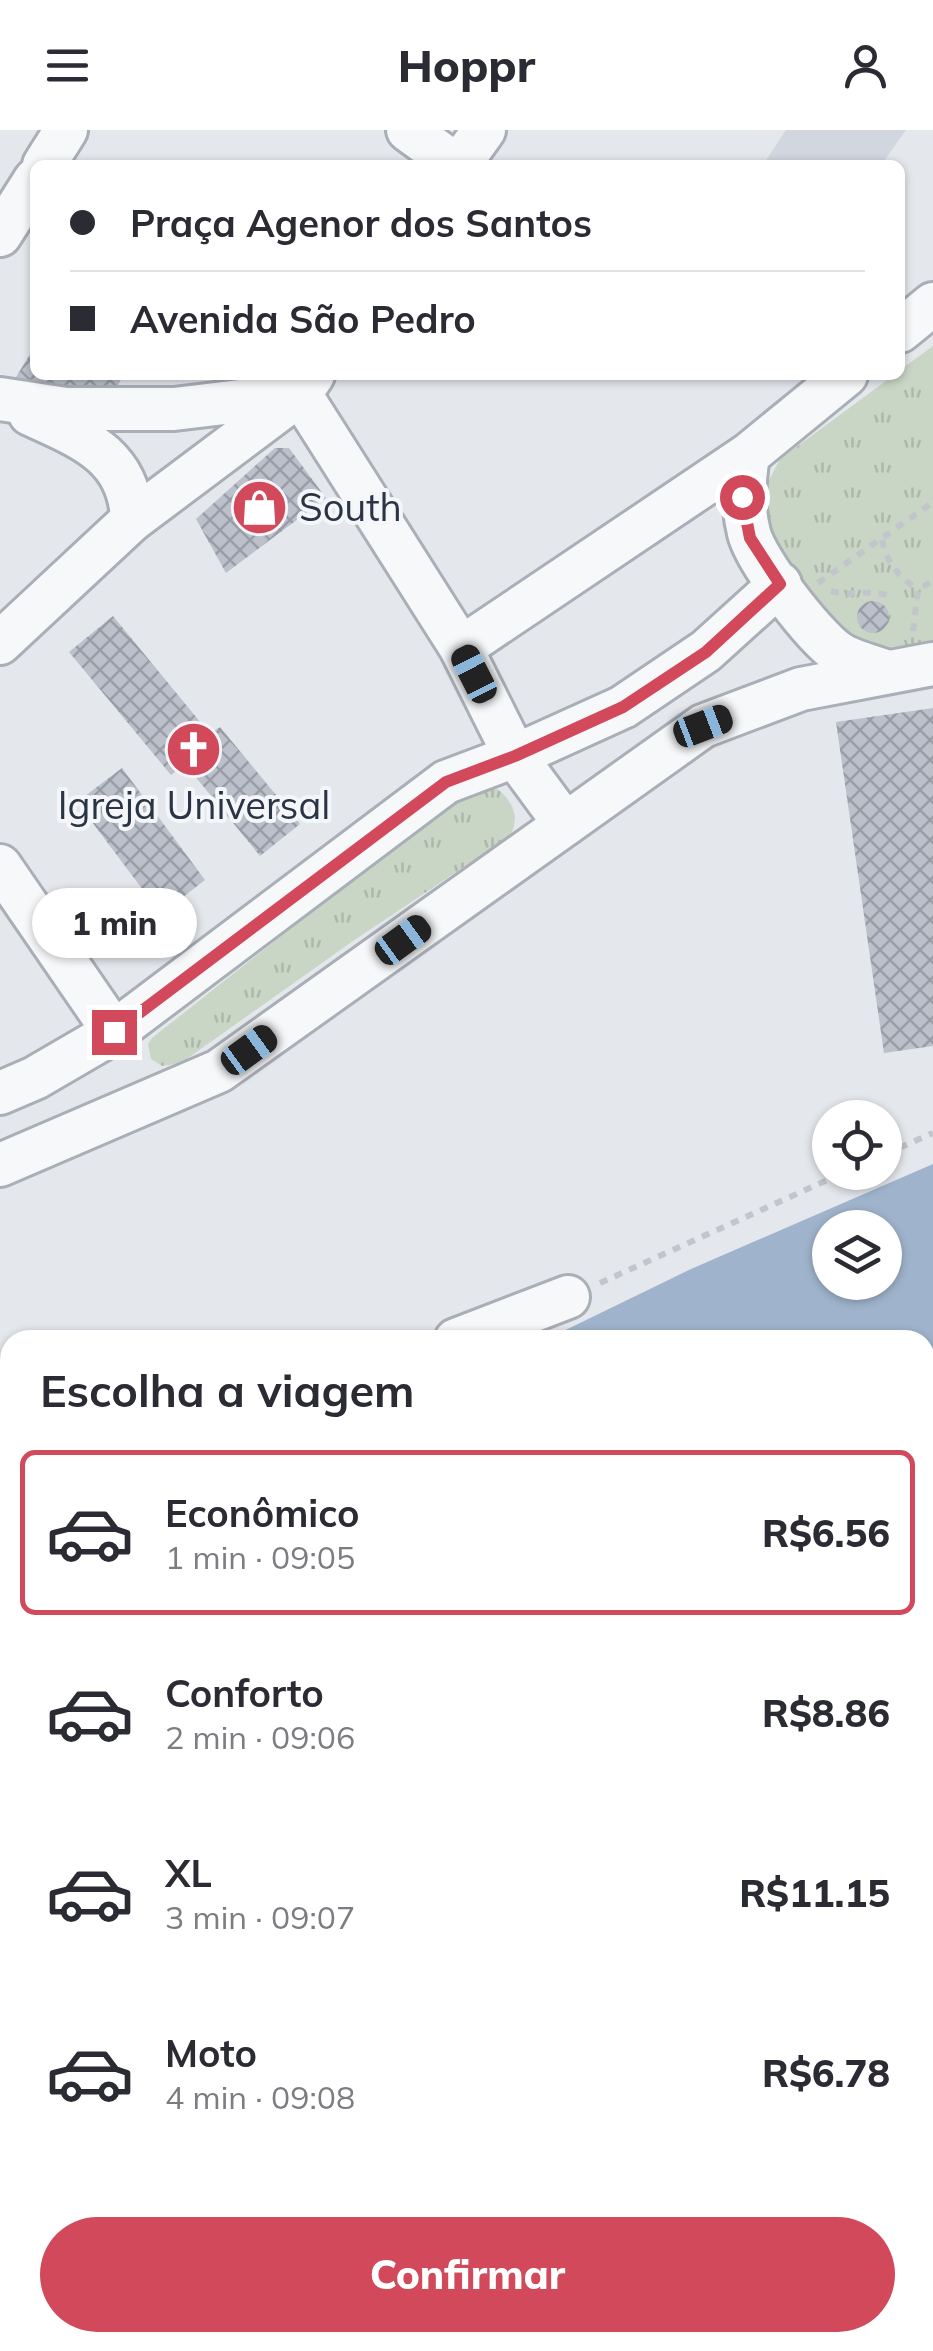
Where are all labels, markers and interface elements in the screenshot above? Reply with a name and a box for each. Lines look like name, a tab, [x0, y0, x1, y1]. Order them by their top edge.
text: Hoppr	[398, 37, 535, 93]
icon: menu	[40, 38, 95, 93]
icon: person	[838, 38, 893, 93]
text: Praça Agenor dos Santos	[130, 199, 592, 247]
text: Avenida São Pedro	[130, 295, 476, 343]
route start	[720, 475, 765, 520]
shop icon: South	[230, 478, 290, 538]
place label: South	[299, 483, 402, 531]
car	[447, 640, 501, 708]
car	[670, 701, 736, 751]
church icon: Igreja Universal	[164, 719, 224, 779]
place label: Igreja Universal	[58, 781, 330, 829]
callout: 1 min	[32, 887, 196, 957]
text: 1 min	[72, 903, 157, 943]
car	[370, 910, 436, 970]
route end	[92, 1010, 137, 1055]
car	[216, 1020, 282, 1080]
map controls	[812, 1100, 902, 1300]
button: locate	[812, 1100, 902, 1190]
button: layers	[812, 1210, 902, 1300]
text: Escolha a viagem	[40, 1362, 415, 1418]
icon: car	[45, 1488, 135, 1578]
text: Econômico	[165, 1489, 360, 1537]
text: R$6.56	[762, 1509, 890, 1557]
text: 1 min · 09:05	[165, 1537, 355, 1577]
icon: car	[45, 1668, 135, 1758]
text: Conforto	[165, 1669, 324, 1717]
text: R$8.86	[762, 1689, 890, 1737]
text: 2 min · 09:06	[165, 1717, 355, 1757]
icon: car	[45, 1848, 135, 1938]
text: XL	[165, 1849, 212, 1897]
text: R$11.15	[739, 1869, 890, 1917]
text: 3 min · 09:07	[165, 1897, 355, 1937]
icon: car	[45, 2028, 135, 2118]
text: Moto	[165, 2029, 257, 2077]
text: R$6.78	[762, 2049, 890, 2097]
text: 4 min · 09:08	[165, 2077, 355, 2117]
button: Confirmar	[40, 2217, 895, 2332]

